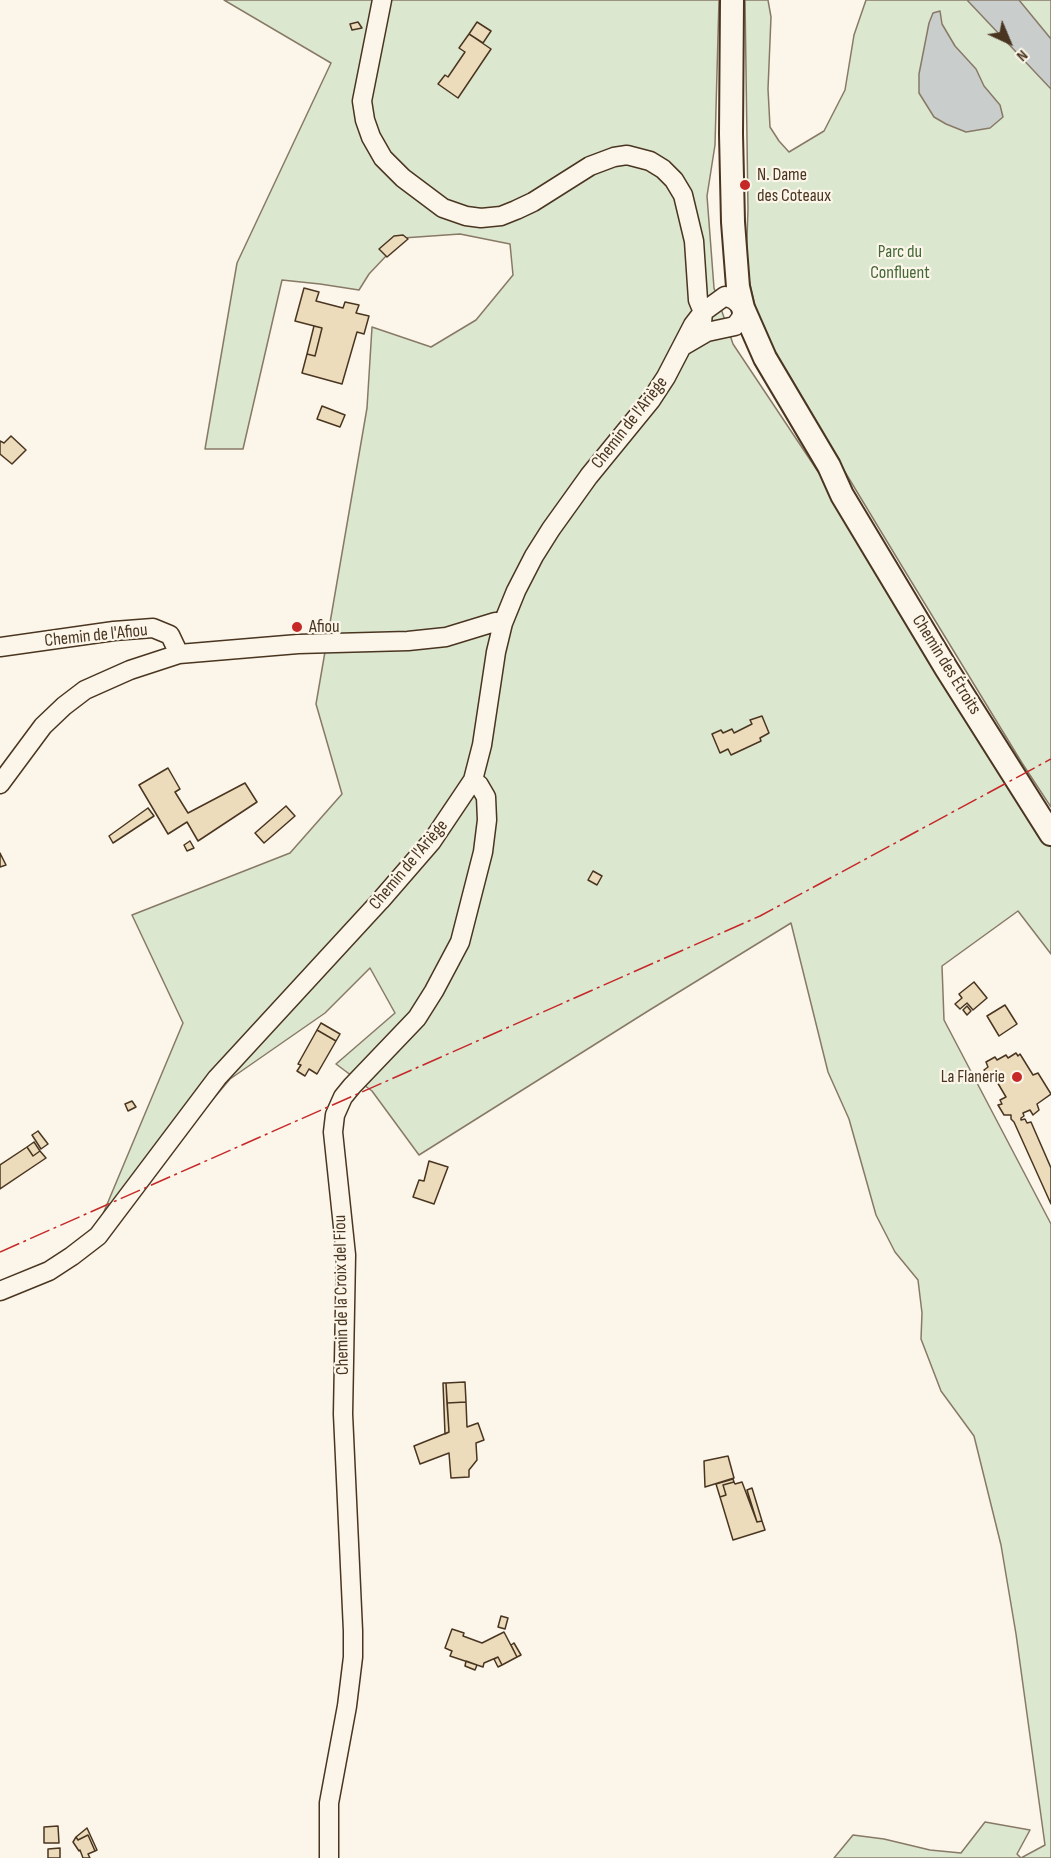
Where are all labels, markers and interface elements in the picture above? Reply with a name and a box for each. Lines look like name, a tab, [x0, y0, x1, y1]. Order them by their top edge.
north arrow	[979, 12, 1039, 72]
text: N	[1012, 46, 1032, 65]
place label: N. Dame des Coteaux	[757, 164, 831, 207]
marker: N. Dame des Coteaux	[738, 178, 752, 192]
park label: Parc du Confluent	[870, 241, 930, 284]
street label: Chemin de l'Ariège	[587, 373, 673, 473]
street label: Chemin des Étroits	[907, 611, 985, 719]
place label: Afiou	[309, 616, 340, 638]
street label: Chemin de l'Afiou	[43, 620, 149, 652]
marker: Afiou	[290, 620, 304, 634]
street label: Chemin de l'Ariège	[365, 816, 453, 914]
place label: La Flanerie	[941, 1066, 1005, 1088]
marker: La Flanerie	[1010, 1070, 1024, 1084]
street label: Chemin de la Croix del Fiou	[330, 1215, 354, 1375]

